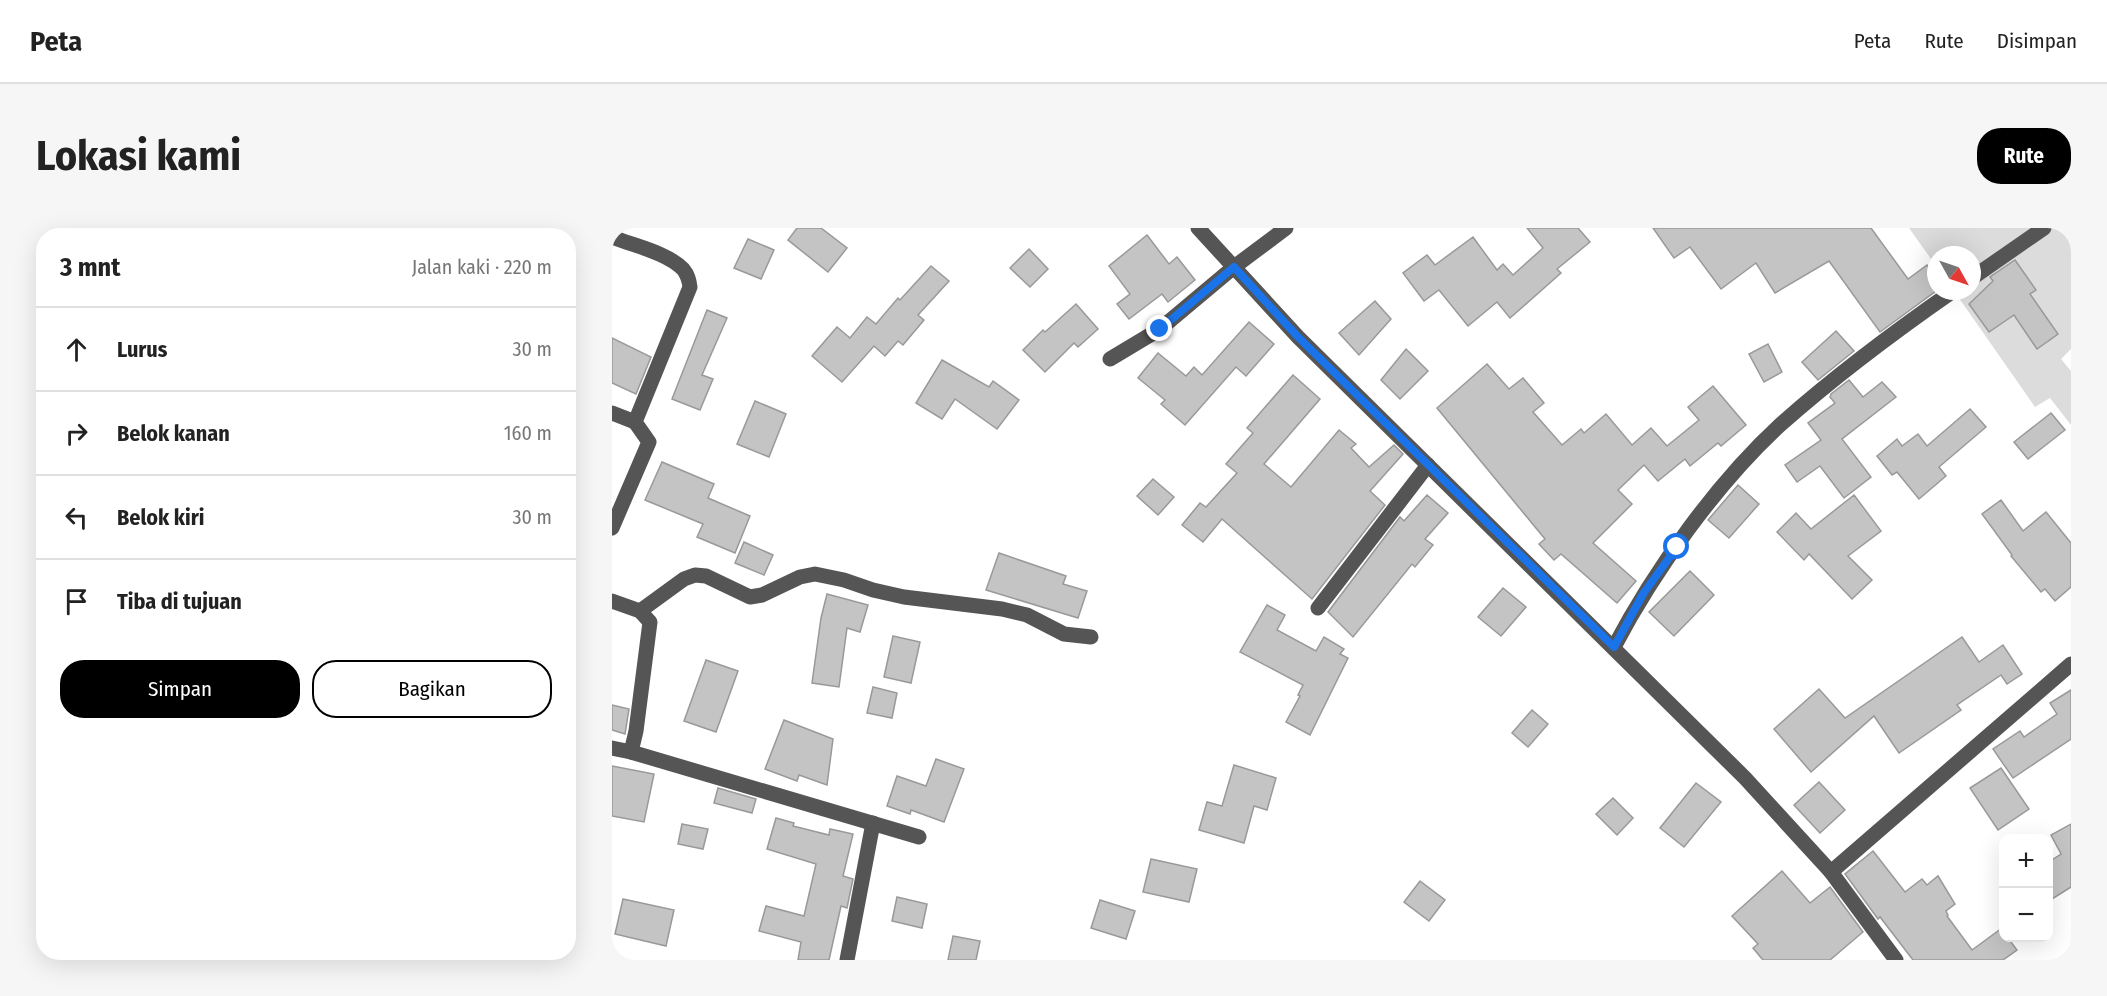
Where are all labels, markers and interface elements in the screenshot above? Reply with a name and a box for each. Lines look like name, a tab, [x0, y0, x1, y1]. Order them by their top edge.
text: Peta	[30, 25, 82, 58]
text: Peta	[1854, 28, 1891, 54]
text: Rute	[1924, 28, 1964, 54]
text: Disimpan	[1997, 28, 2077, 54]
button: Rute	[1977, 128, 2071, 184]
text: Lokasi kami	[36, 131, 241, 181]
north arrow	[1927, 246, 1981, 300]
text: 3 mnt	[60, 252, 120, 283]
text: Jalan kaki · 220 m	[412, 255, 552, 279]
route end	[1146, 315, 1172, 341]
icon: ahead	[60, 333, 93, 366]
text: Lurus	[117, 336, 167, 363]
text: 30 m	[512, 337, 552, 361]
icon: right	[60, 417, 93, 450]
text: Belok kanan	[117, 420, 230, 447]
text: 160 m	[504, 421, 552, 445]
icon: left	[60, 501, 93, 534]
text: Belok kiri	[117, 504, 205, 531]
text: 30 m	[512, 505, 552, 529]
route start	[1663, 533, 1689, 559]
icon: arrive	[60, 585, 93, 618]
text: Tiba di tujuan	[117, 588, 242, 615]
button: Simpan	[60, 660, 300, 718]
button: Bagikan	[312, 660, 552, 718]
map controls	[1999, 834, 2053, 942]
button: +	[1999, 834, 2053, 888]
button: −	[1999, 888, 2053, 942]

